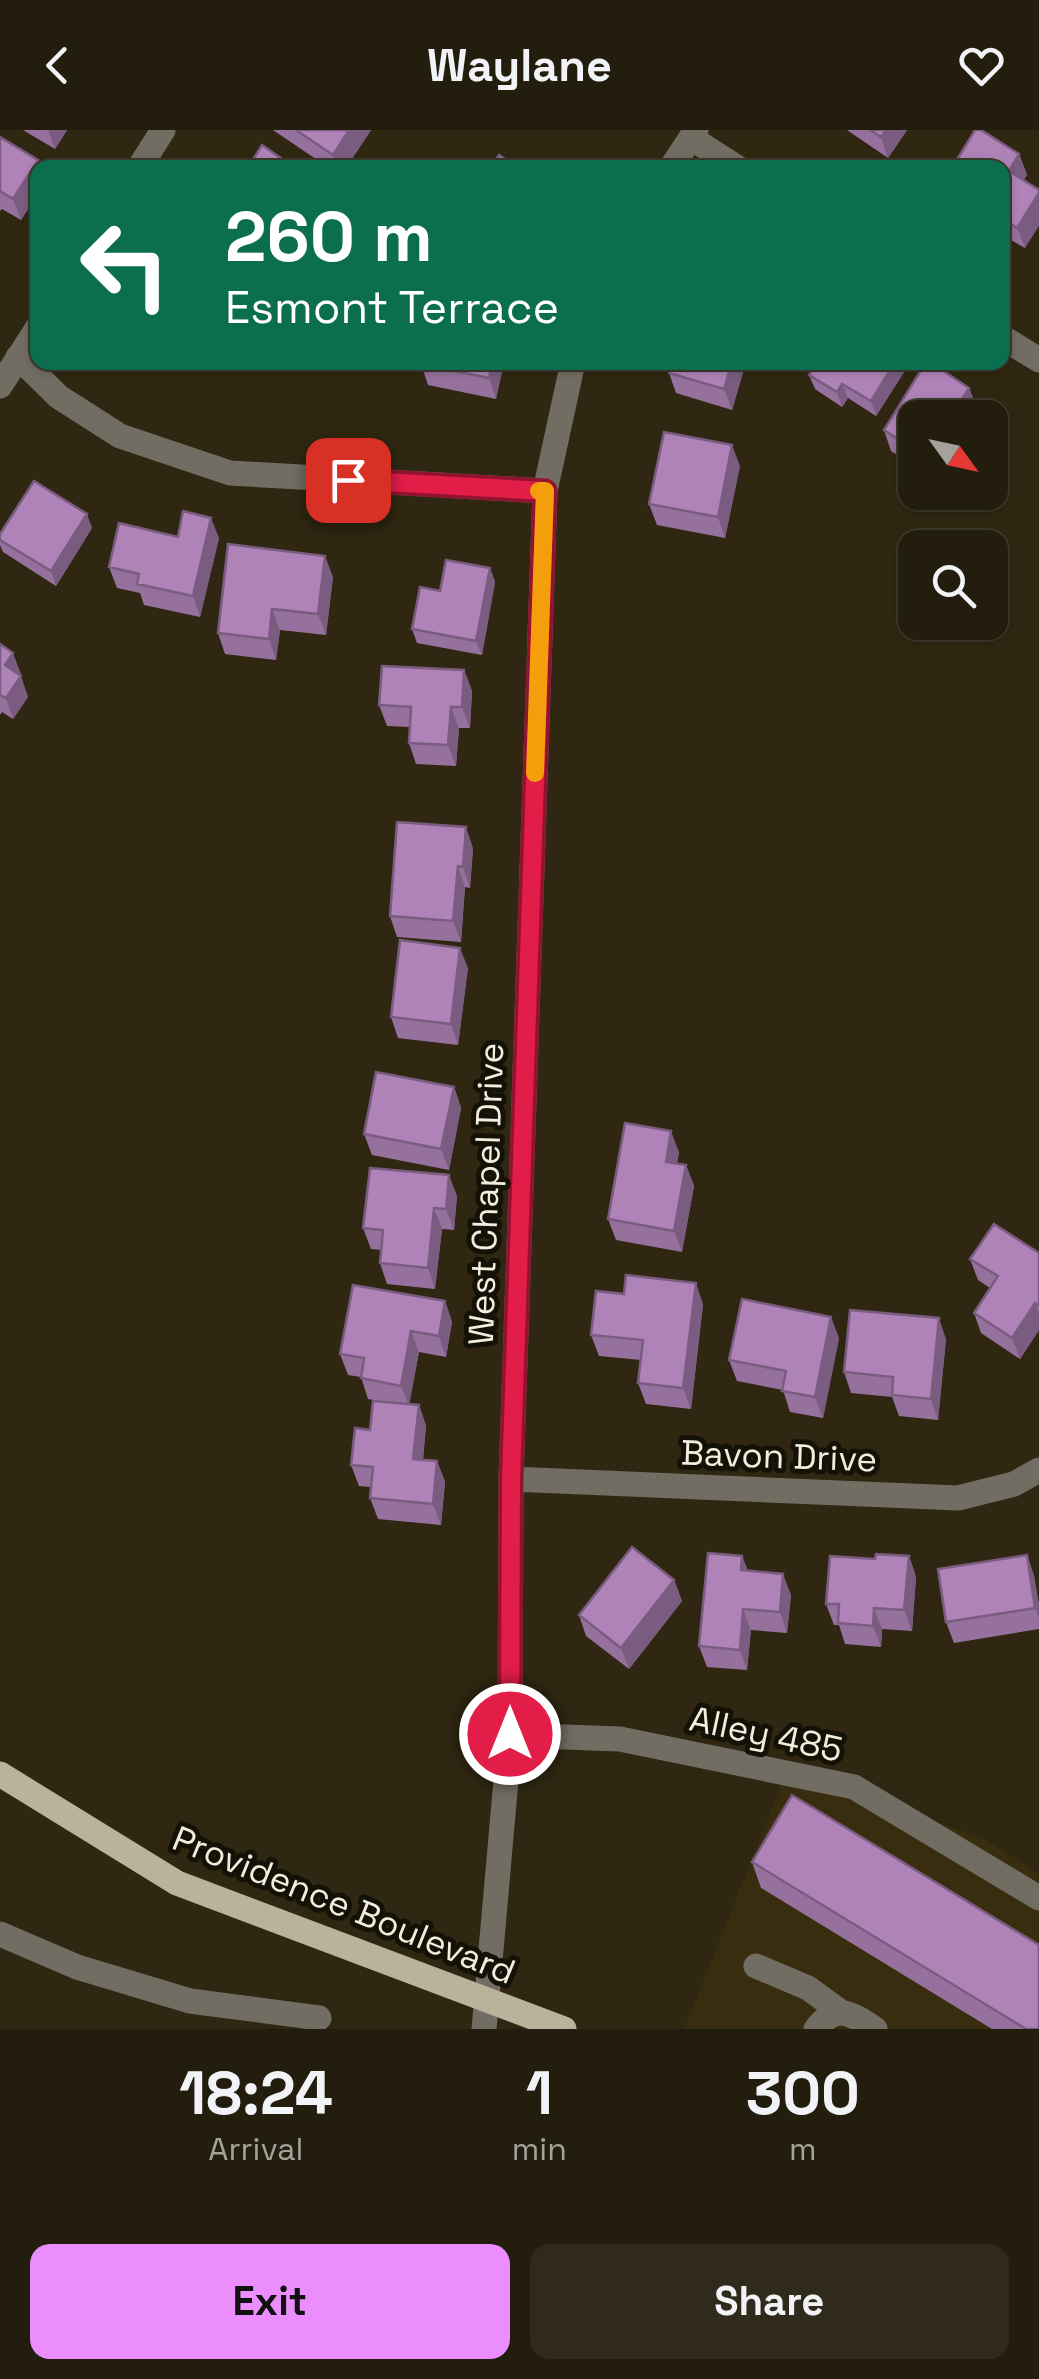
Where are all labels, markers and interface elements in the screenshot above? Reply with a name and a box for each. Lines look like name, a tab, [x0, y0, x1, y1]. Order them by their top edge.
text: Waylane	[427, 37, 612, 94]
icon: back	[30, 38, 85, 93]
icon: heart	[954, 38, 1009, 93]
text: 260 m	[225, 192, 433, 281]
icon: left	[60, 200, 190, 330]
text: Esmont Terrace	[225, 279, 559, 336]
north arrow	[898, 400, 1008, 510]
map controls	[898, 400, 1008, 640]
pin	[306, 438, 391, 523]
icon: arrive	[321, 453, 376, 508]
button: search	[898, 530, 1008, 640]
street label: West Chapel Drive	[459, 1042, 513, 1346]
street label: Bavon Drive	[680, 1431, 878, 1481]
position arrow	[458, 1682, 562, 1786]
street label: Alley 485	[686, 1696, 846, 1772]
street label: Providence Boulevard	[166, 1816, 522, 1994]
text: 18:24	[179, 2055, 333, 2132]
text: 1	[526, 2055, 553, 2132]
text: 300	[746, 2055, 860, 2132]
text: Arrival	[208, 2129, 303, 2169]
text: min	[512, 2129, 567, 2169]
text: m	[789, 2129, 817, 2169]
button: Exit	[30, 2244, 510, 2359]
button: Share	[530, 2244, 1009, 2359]

